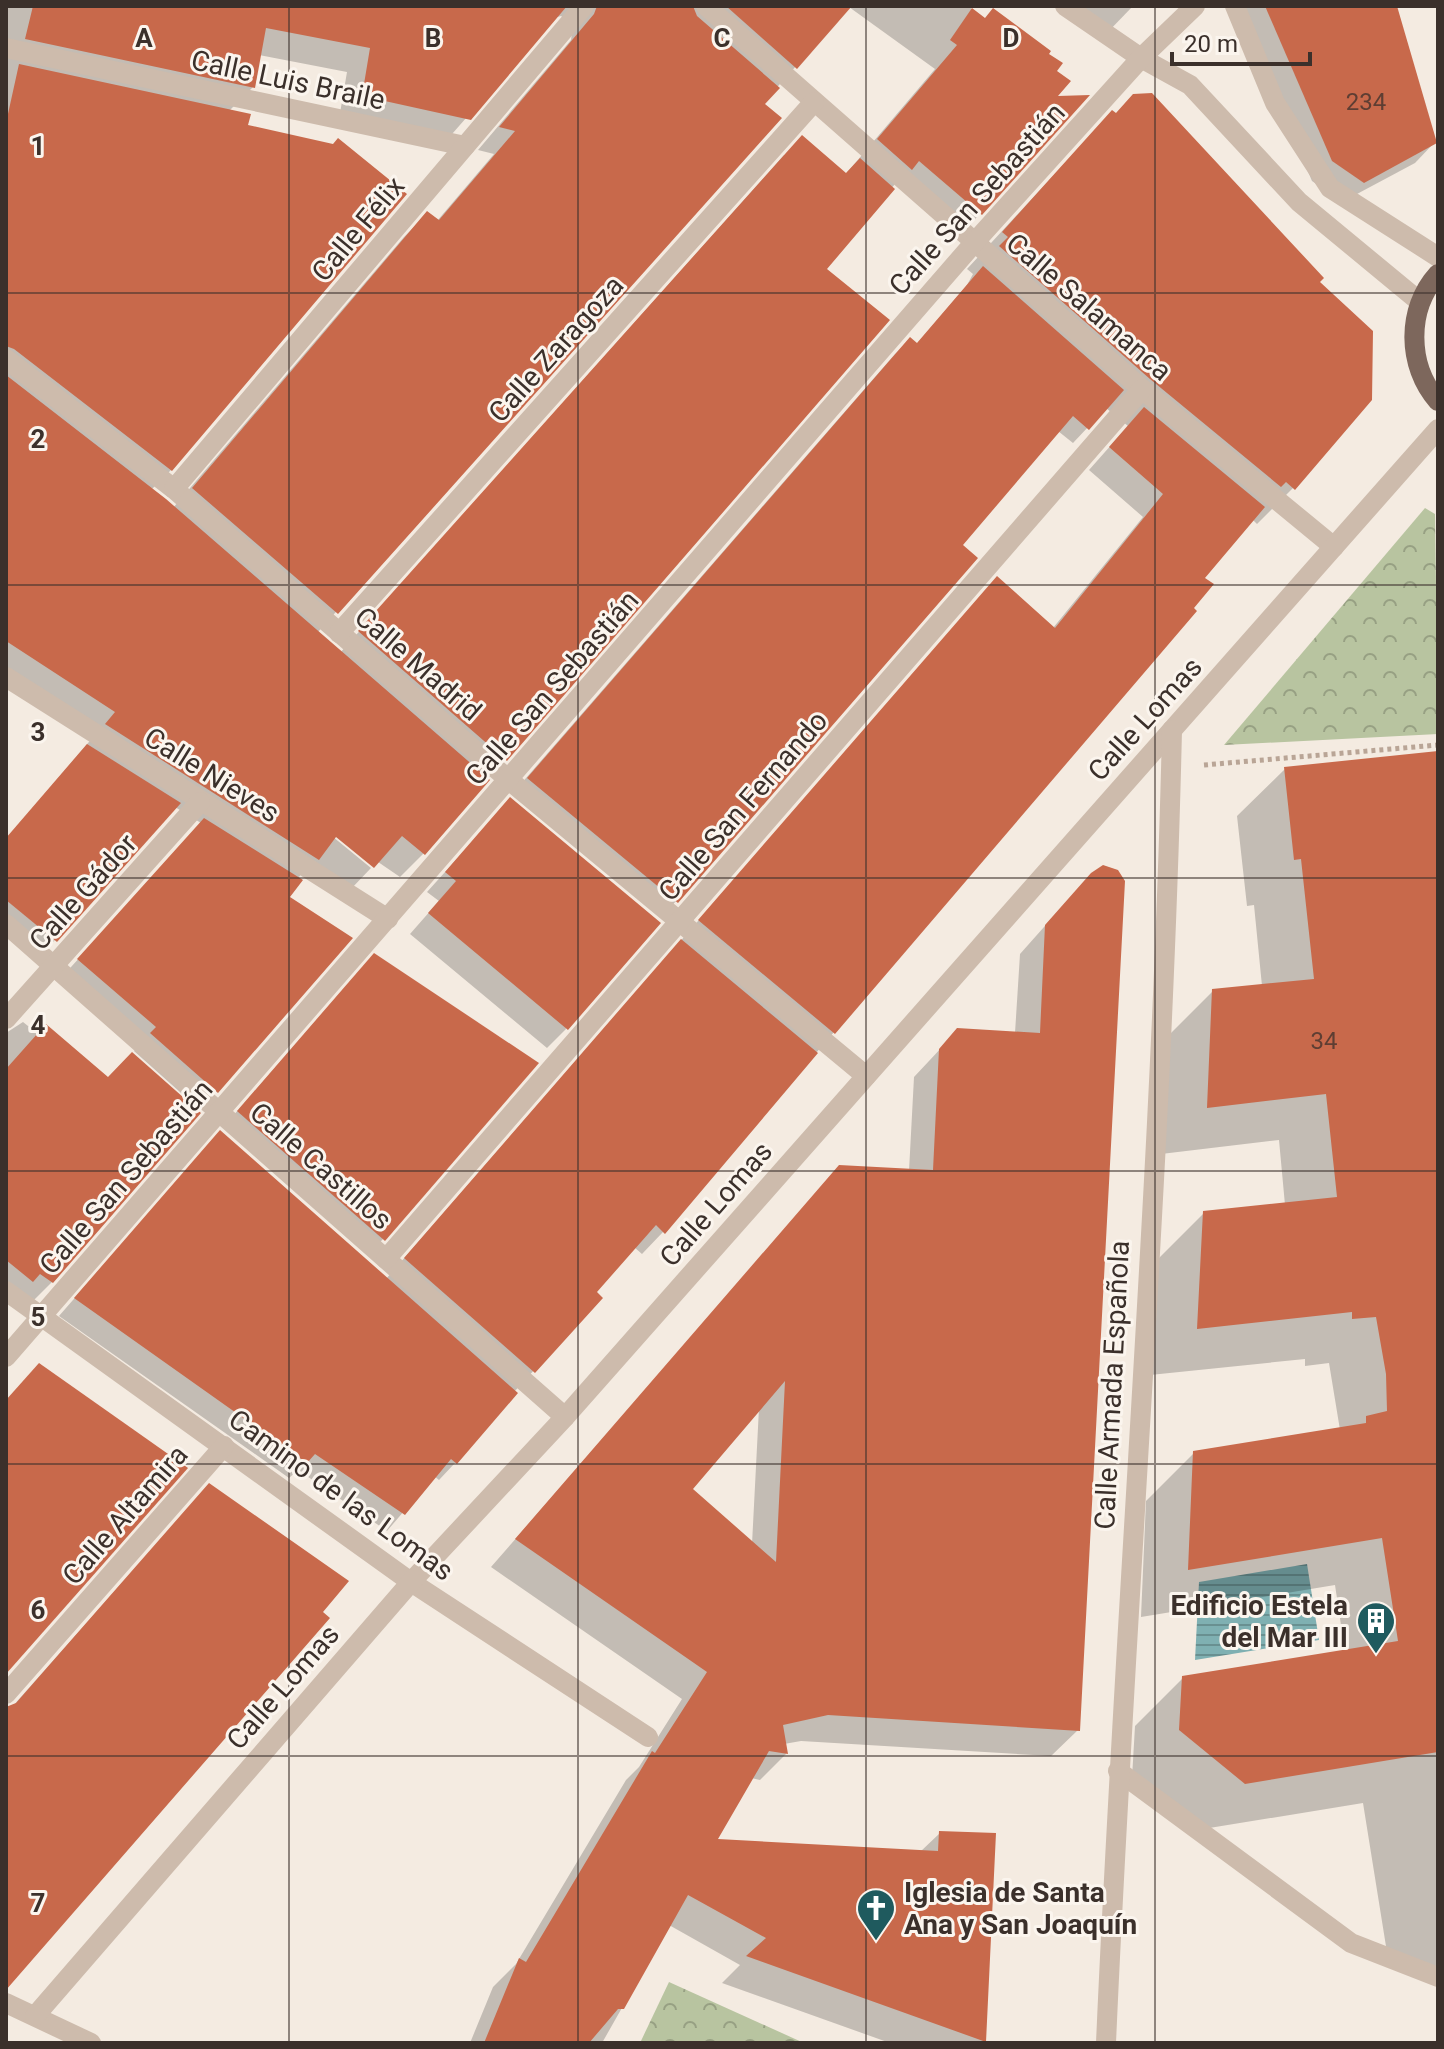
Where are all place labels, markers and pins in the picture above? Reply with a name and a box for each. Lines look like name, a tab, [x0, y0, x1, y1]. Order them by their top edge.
place label: Edificio Estela del Mar III	[1170, 1589, 1348, 1654]
building icon: Edificio Estela del Mar III	[1355, 1600, 1397, 1655]
place label: Iglesia de Santa Ana y San Joaquín	[904, 1876, 1137, 1941]
church icon: Iglesia de Santa Ana y San Joaquín	[855, 1887, 897, 1942]

